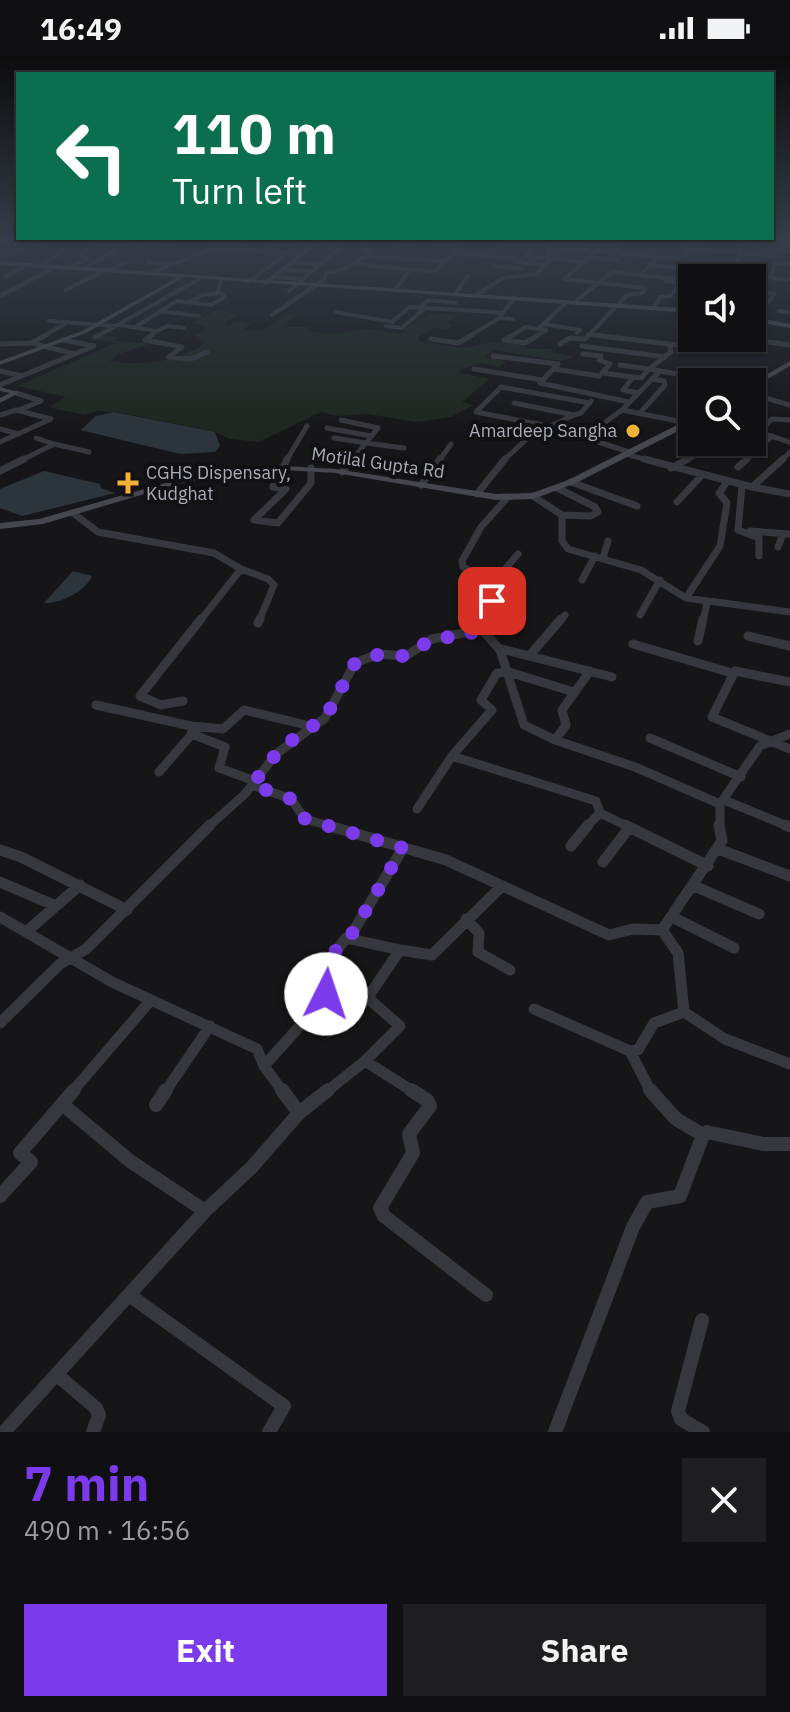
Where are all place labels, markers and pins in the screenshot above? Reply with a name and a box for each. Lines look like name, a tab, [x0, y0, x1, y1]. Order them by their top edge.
place label: Amardeep Sangha	[469, 419, 617, 442]
marker: Amardeep Sangha	[624, 422, 642, 440]
place label: CGHS Dispensary, Kudghat	[146, 461, 291, 505]
marker: CGHS Dispensary, Kudghat	[117, 472, 139, 494]
pin	[458, 567, 526, 635]

